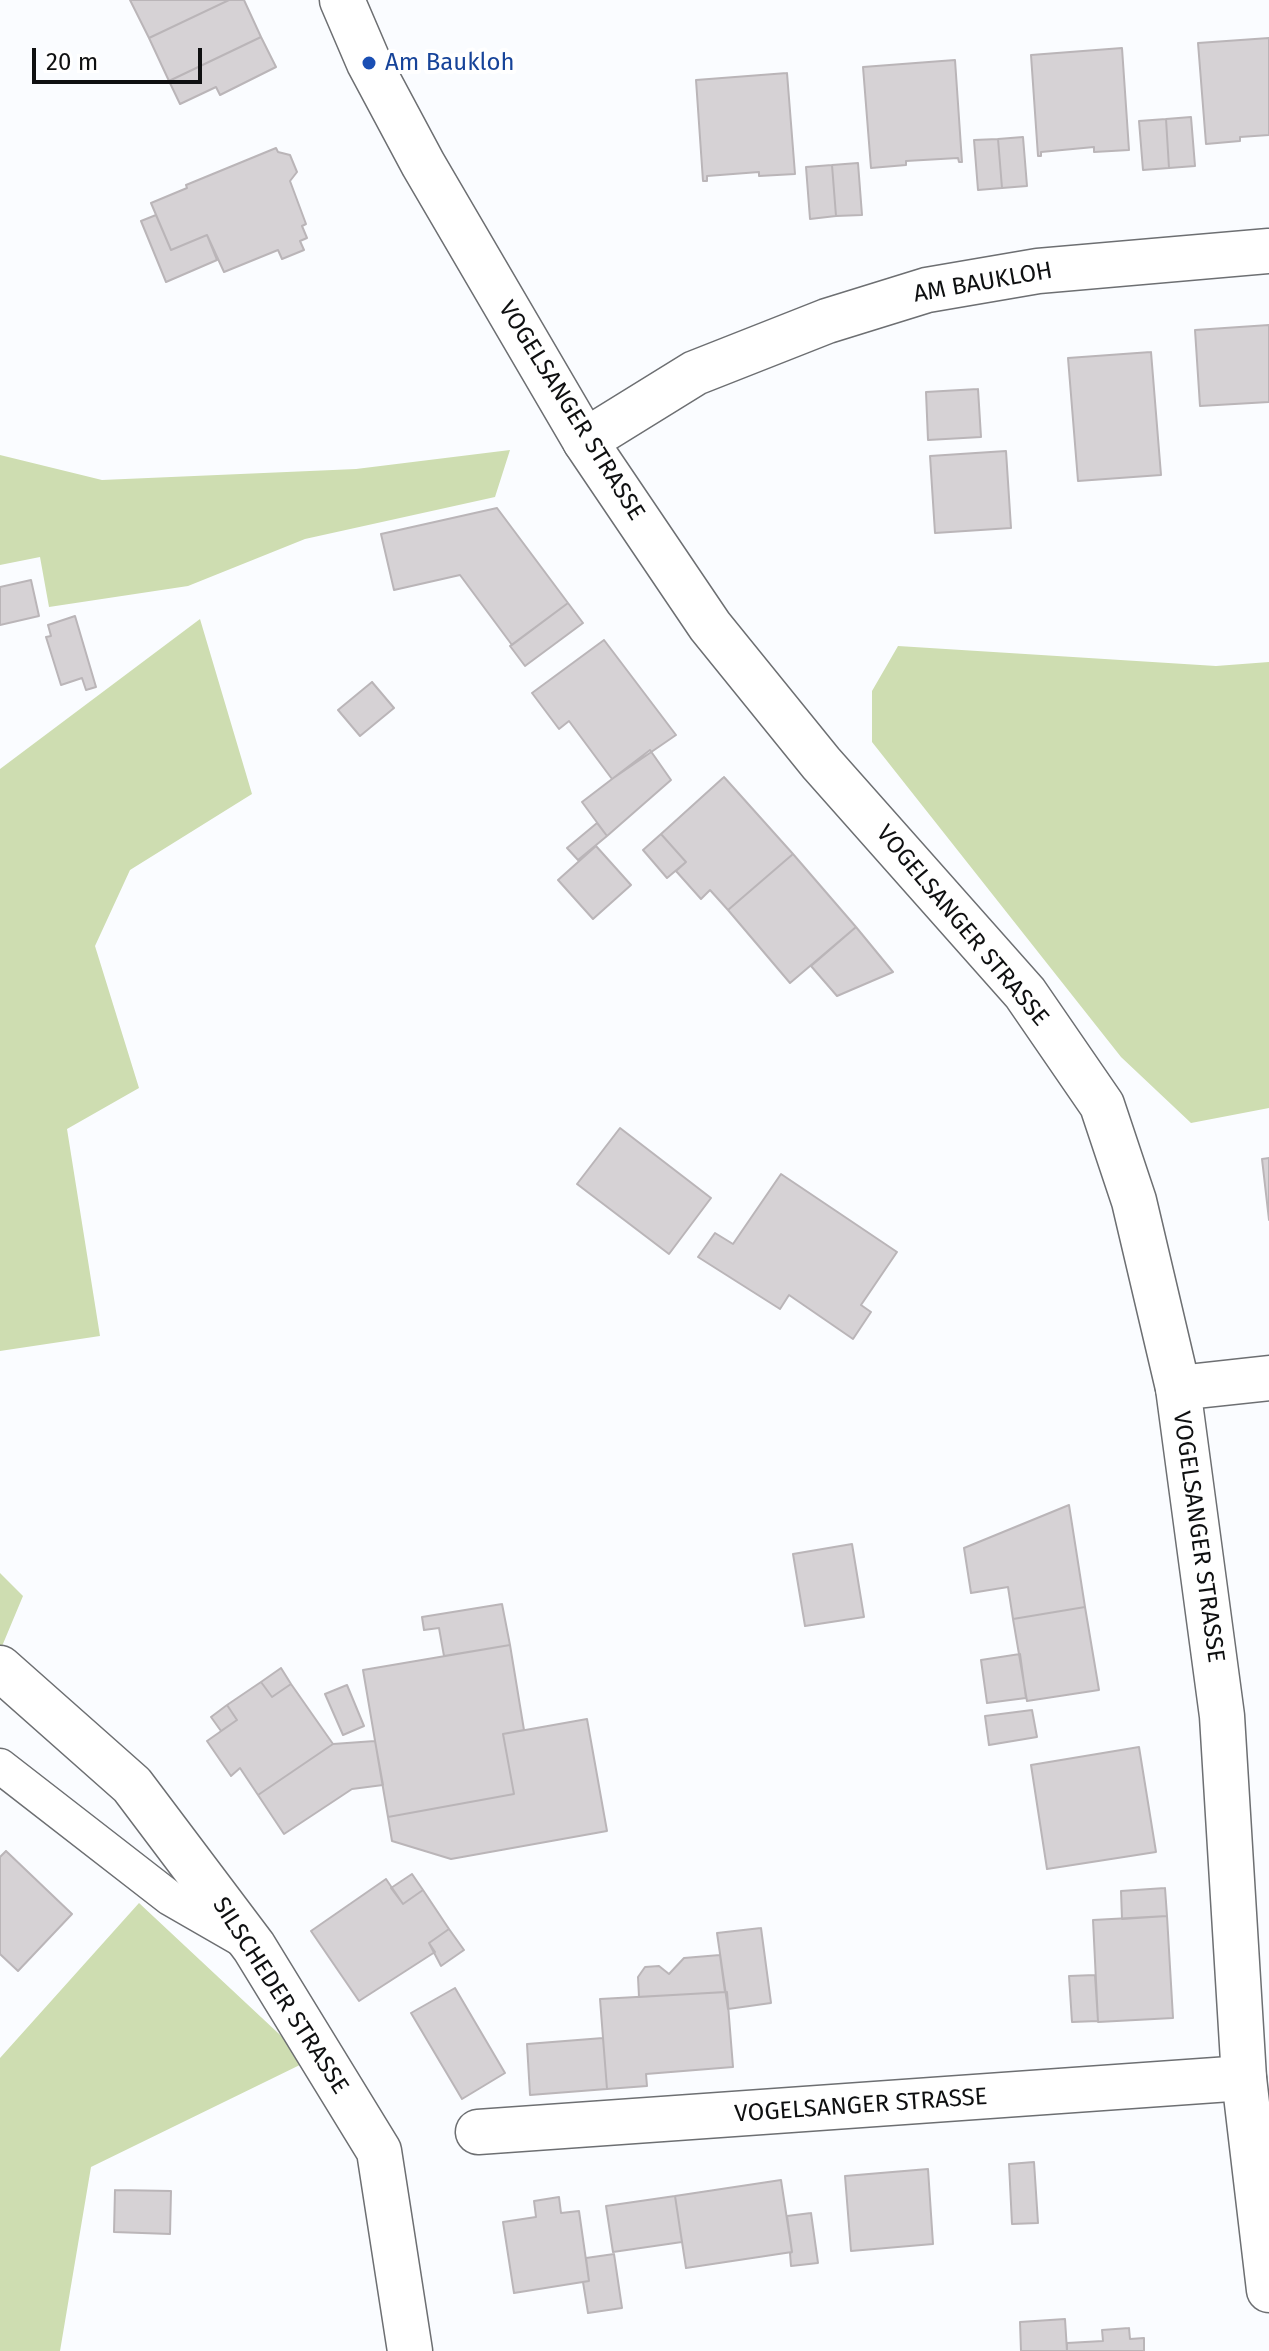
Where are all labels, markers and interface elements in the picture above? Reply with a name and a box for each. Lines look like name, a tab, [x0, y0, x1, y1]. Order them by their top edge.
scale bar	[36, 32, 206, 82]
text: 20 m	[46, 48, 98, 76]
place label: Am Baukloh	[385, 49, 515, 77]
marker: Am Baukloh	[360, 54, 378, 72]
street label: AM BAUKLOH	[911, 257, 1055, 309]
street label: VOGELSANGER STRASSE	[492, 296, 650, 526]
street label: VOGELSANGER STRASSE	[870, 820, 1054, 1032]
street label: VOGELSANGER STRASSE	[1166, 1410, 1230, 1664]
street label: SILSCHEDER STRASSE	[206, 1892, 354, 2100]
street label: VOGELSANGER STRASSE	[734, 2083, 988, 2129]

